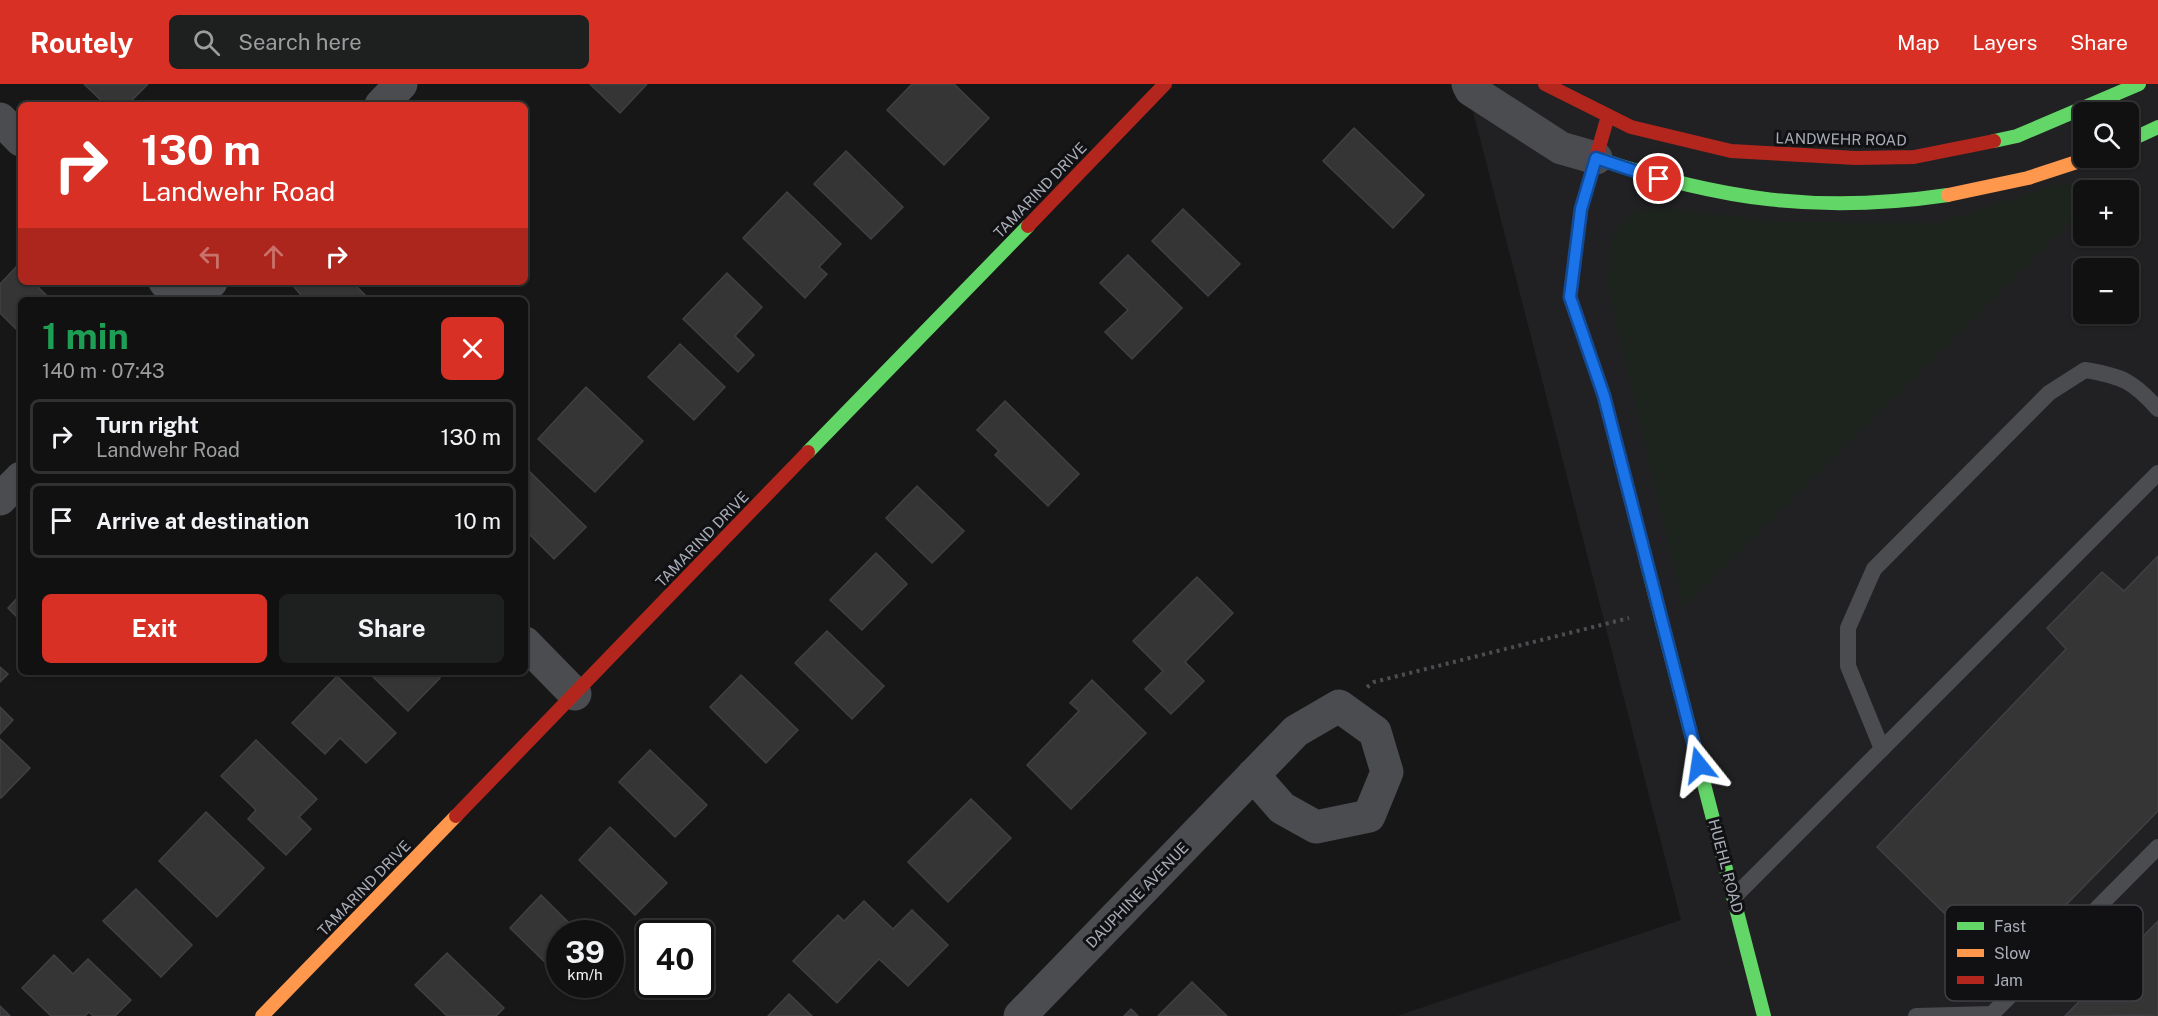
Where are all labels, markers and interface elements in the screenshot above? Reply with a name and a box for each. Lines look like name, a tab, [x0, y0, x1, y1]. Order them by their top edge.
search box	[169, 15, 589, 69]
text: Routely	[30, 26, 133, 59]
icon: search	[190, 26, 223, 59]
text: Search here	[238, 29, 362, 55]
text: Map	[1897, 30, 1940, 55]
text: Layers	[1973, 30, 2037, 55]
text: Share	[2070, 30, 2128, 55]
map controls	[2073, 102, 2139, 324]
button: search	[2073, 102, 2139, 168]
text: 130 m	[141, 125, 261, 174]
icon: right	[42, 126, 120, 204]
street label: LANDWEHR ROAD	[1775, 129, 1907, 149]
street label: TAMARIND DRIVE	[990, 139, 1090, 241]
pin	[1633, 153, 1684, 204]
icon: arrive	[1642, 162, 1675, 195]
text: Landwehr Road	[141, 175, 335, 207]
button: +	[2073, 180, 2139, 246]
icon: left	[194, 240, 227, 273]
icon: ahead	[257, 240, 290, 273]
icon: right	[320, 240, 353, 273]
button: −	[2073, 258, 2139, 324]
text: 1 min	[42, 315, 129, 357]
button: close	[441, 317, 504, 380]
text: 140 m · 07:43	[42, 359, 165, 383]
text: Turn right	[96, 412, 199, 438]
icon: right	[45, 420, 78, 453]
text: 130 m	[440, 424, 501, 450]
text: Landwehr Road	[96, 438, 240, 462]
street label: TAMARIND DRIVE	[652, 488, 752, 590]
icon: arrive	[45, 504, 78, 537]
text: Arrive at destination	[96, 508, 309, 534]
text: 10 m	[454, 508, 501, 534]
button: Exit	[42, 594, 267, 663]
button: Share	[279, 594, 504, 663]
position arrow	[1667, 733, 1731, 797]
street label: HUEHL ROAD	[1705, 817, 1747, 915]
street label: TAMARIND DRIVE	[314, 837, 414, 939]
street label: DAUPHINE AVENUE	[1082, 839, 1192, 951]
legend	[1945, 905, 2143, 1001]
text: Fast	[1994, 917, 2026, 936]
speed limit sign: 40	[636, 920, 714, 998]
text: 39	[565, 934, 605, 970]
text: Slow	[1994, 944, 2031, 963]
text: km/h	[567, 966, 603, 983]
text: Jam	[1994, 971, 2023, 990]

